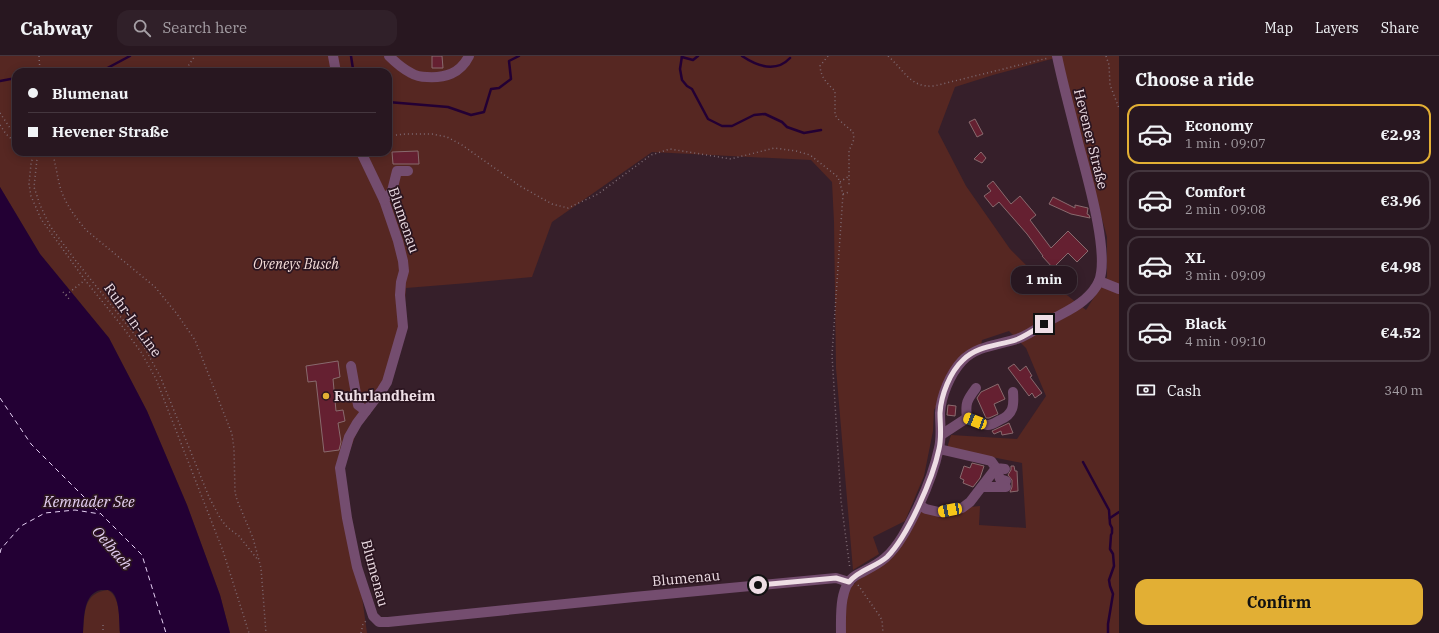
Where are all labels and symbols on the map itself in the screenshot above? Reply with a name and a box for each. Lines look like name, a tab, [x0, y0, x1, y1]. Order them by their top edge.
street label: Hevener Straße	[1070, 87, 1112, 191]
street label: Blumenau	[384, 185, 424, 256]
park label: Oveneys Busch	[253, 255, 339, 273]
callout: 1 min	[1011, 266, 1077, 294]
street label: Ruhr-In-Line	[100, 280, 166, 360]
route end	[1035, 315, 1053, 333]
place label: Ruhrlandheim	[334, 387, 436, 405]
marker: Ruhrlandheim	[321, 391, 331, 401]
car	[962, 411, 988, 431]
water label: Kemnader See	[42, 492, 135, 511]
car	[937, 502, 963, 518]
water label: Oelbach	[88, 522, 137, 574]
street label: Blumenau	[357, 538, 393, 609]
street label: Blumenau	[651, 566, 721, 590]
route start	[749, 576, 767, 594]

